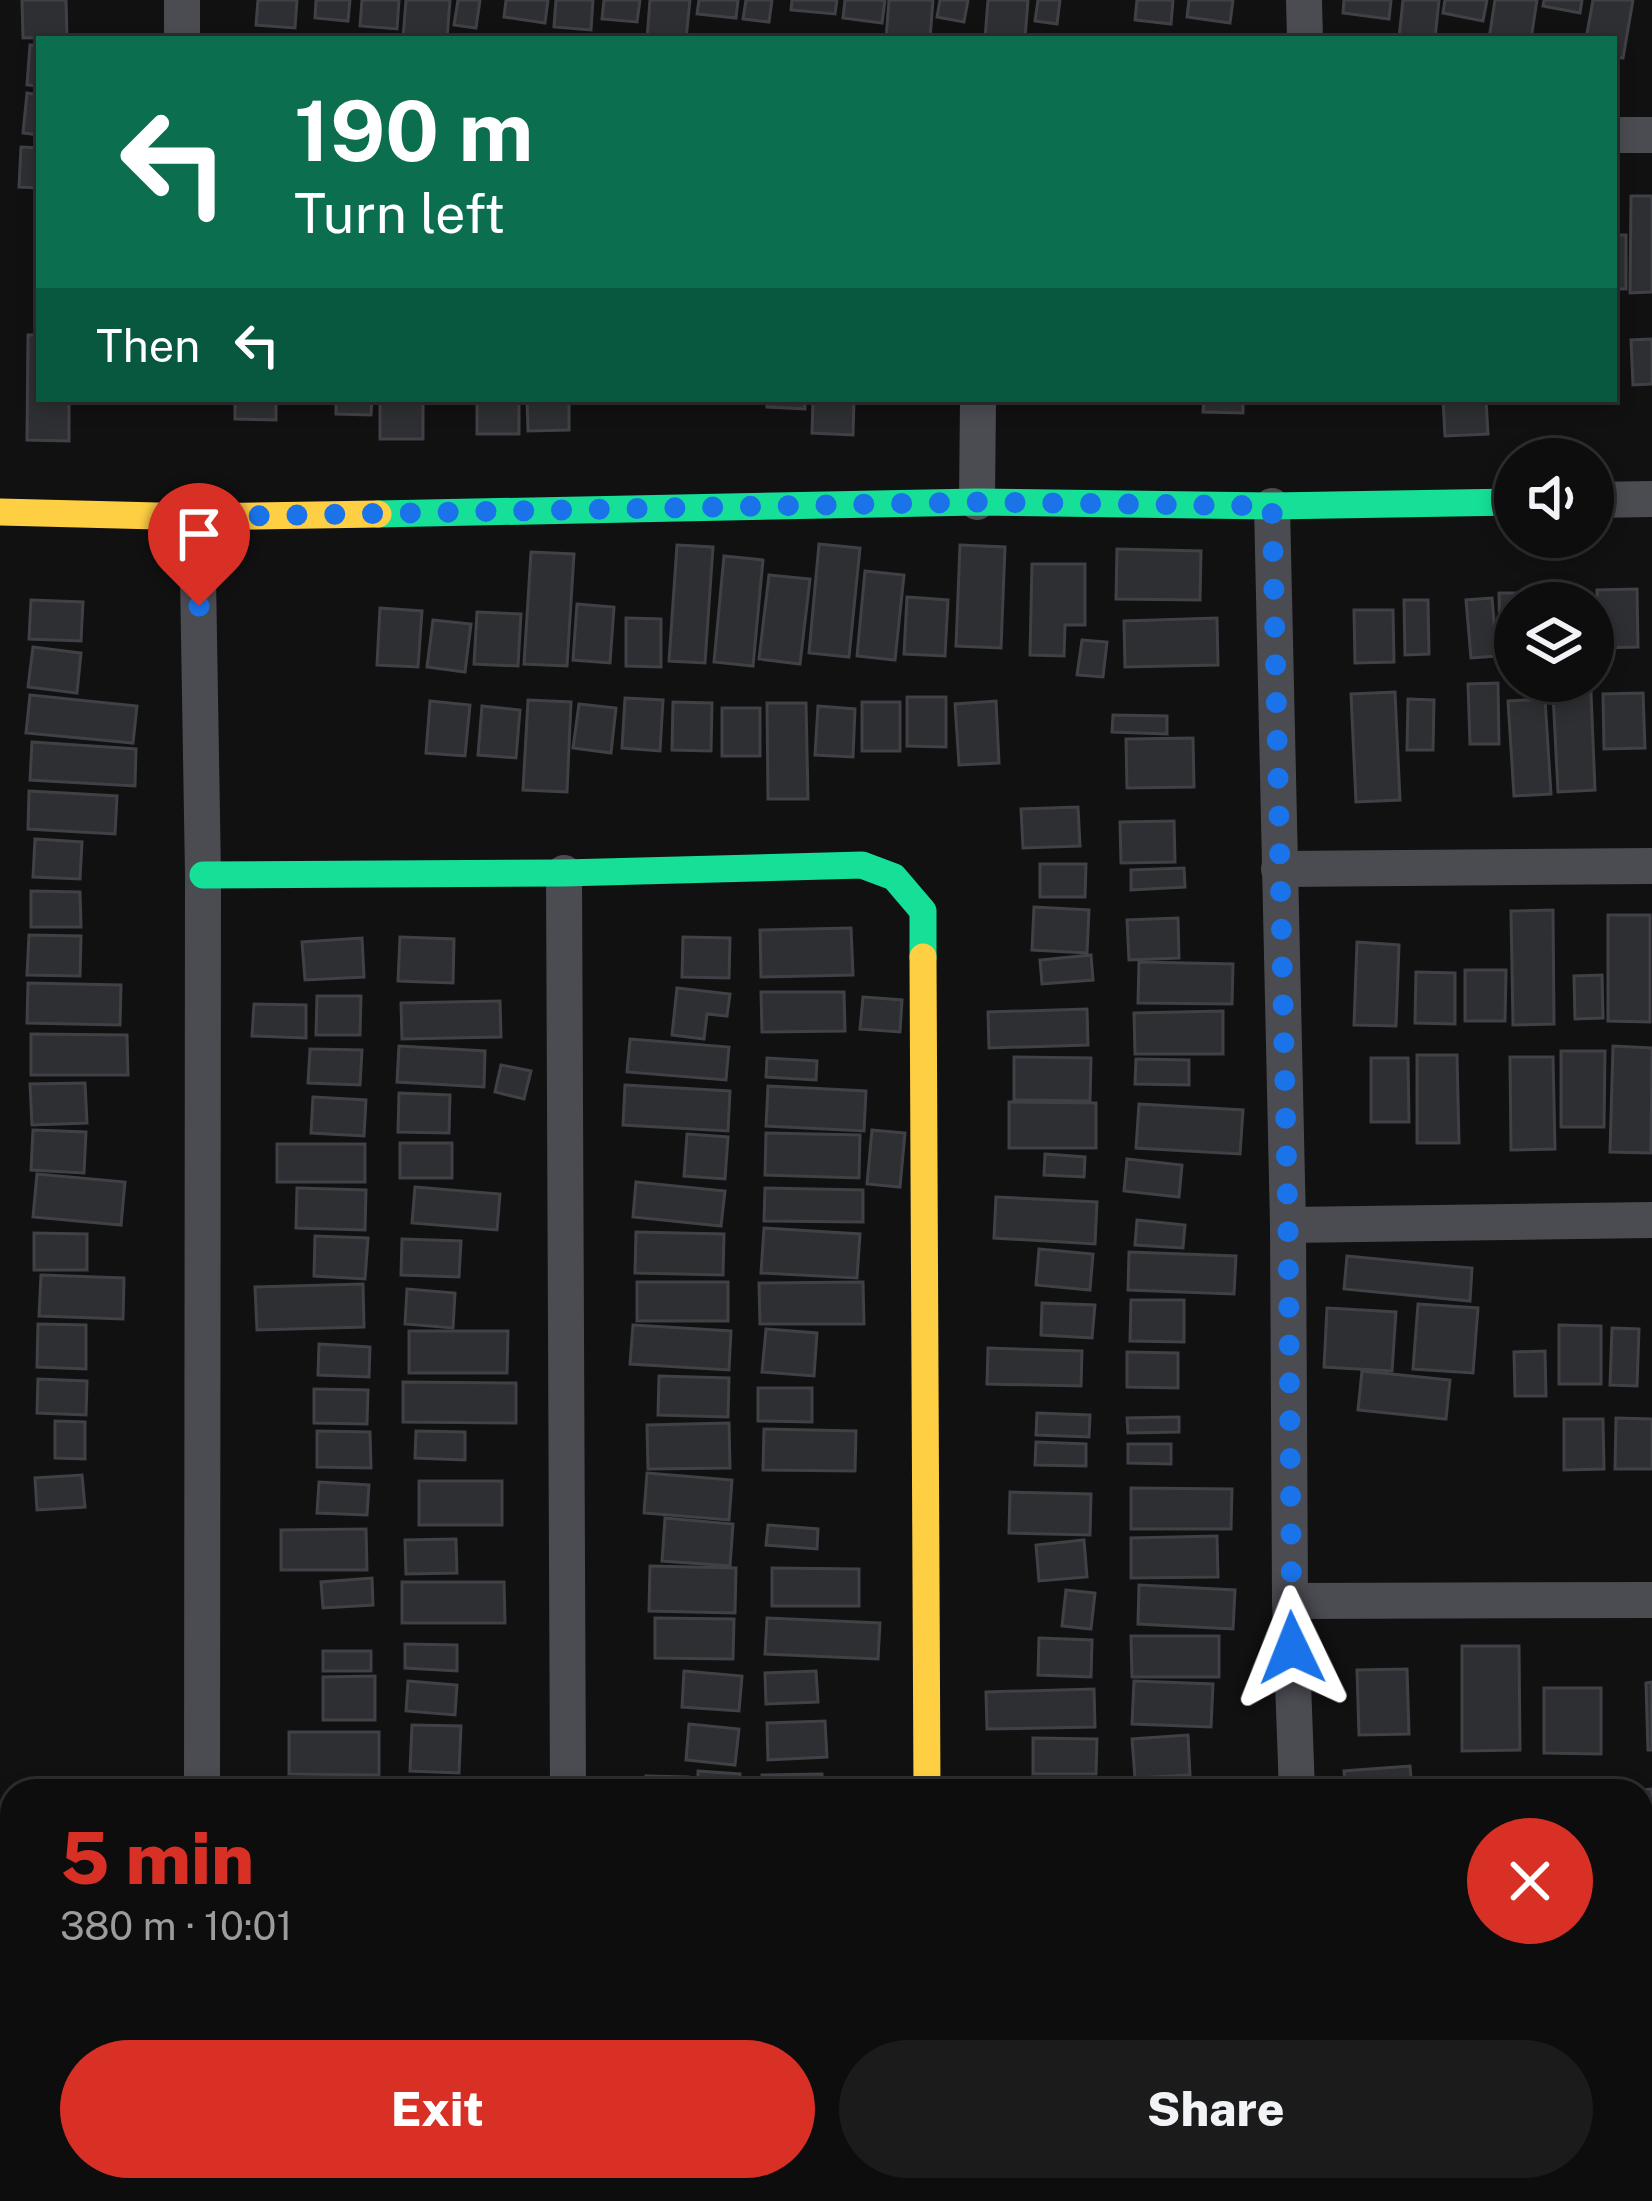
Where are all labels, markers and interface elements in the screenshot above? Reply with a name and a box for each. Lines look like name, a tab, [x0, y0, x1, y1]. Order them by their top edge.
text: 190 m	[294, 81, 533, 180]
icon: left	[96, 84, 252, 240]
text: Turn left	[294, 182, 505, 245]
icon: left	[224, 312, 290, 378]
text: Then	[96, 319, 200, 372]
map controls	[1494, 438, 1614, 702]
button: sound	[1494, 438, 1614, 558]
pin	[148, 483, 250, 606]
icon: arrive	[166, 501, 232, 567]
button: layers	[1494, 582, 1614, 702]
position arrow	[1229, 1585, 1355, 1711]
text: 5 min	[60, 1816, 254, 1900]
button: close	[1467, 1818, 1593, 1944]
text: 380 m · 10:01	[60, 1903, 292, 1949]
button: Exit	[60, 2040, 815, 2178]
button: Share	[839, 2040, 1593, 2178]

